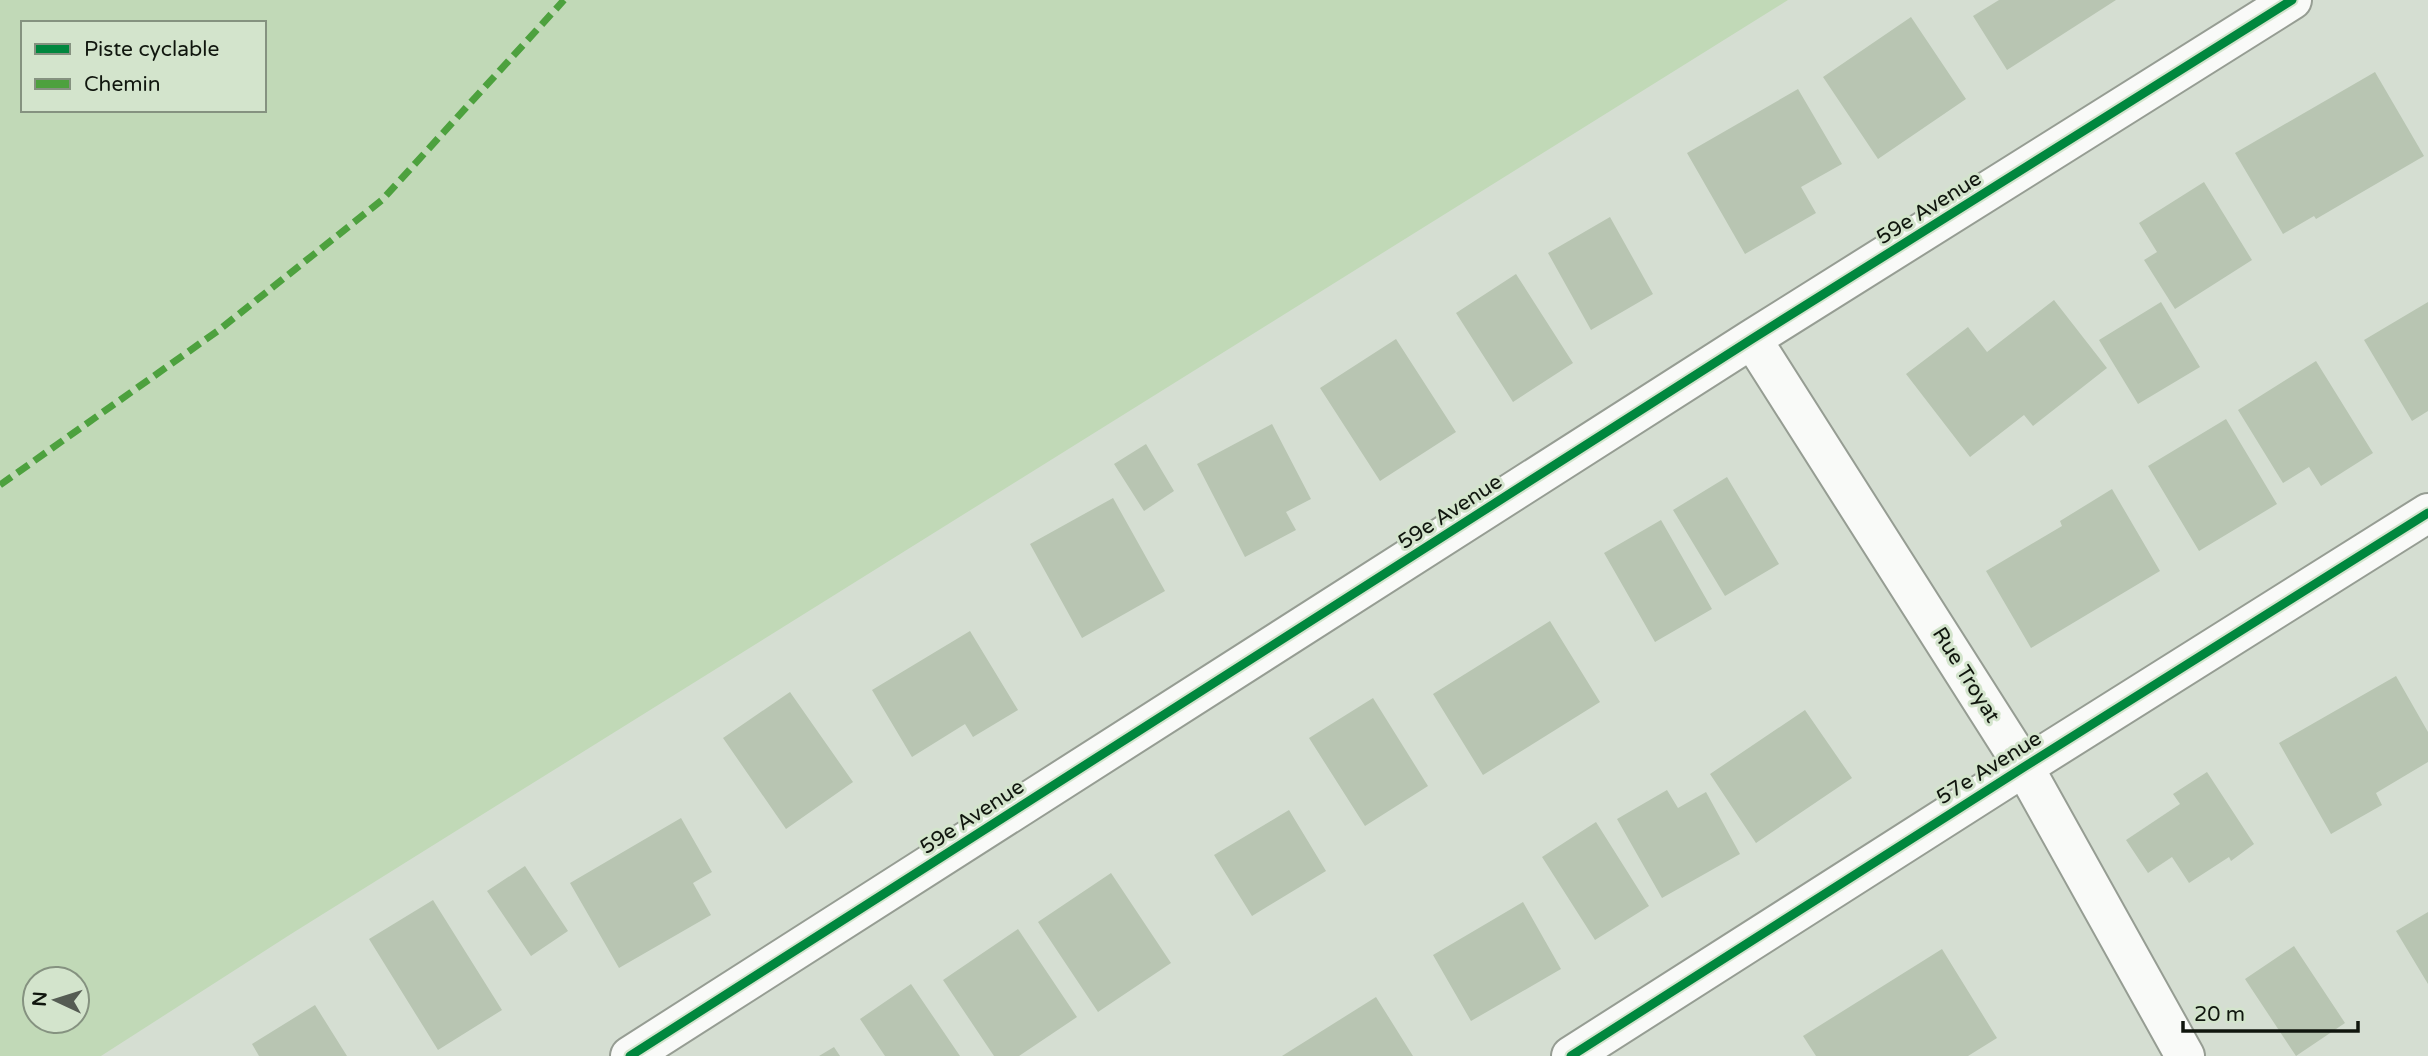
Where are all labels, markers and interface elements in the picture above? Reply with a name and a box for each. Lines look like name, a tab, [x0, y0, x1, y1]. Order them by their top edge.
legend	[21, 21, 266, 112]
text: Piste cyclable	[84, 37, 219, 62]
text: Chemin	[84, 72, 161, 97]
street label: 59e Avenue	[1872, 166, 1986, 250]
street label: 59e Avenue	[1393, 469, 1507, 555]
street label: Rue Troyat	[1927, 623, 2005, 727]
street label: 57e Avenue	[1932, 726, 2046, 810]
street label: 59e Avenue	[915, 774, 1029, 860]
north arrow	[21, 965, 91, 1035]
scale bar	[2183, 990, 2358, 1034]
text: N	[29, 991, 52, 1007]
text: 20 m	[2194, 1002, 2245, 1027]

